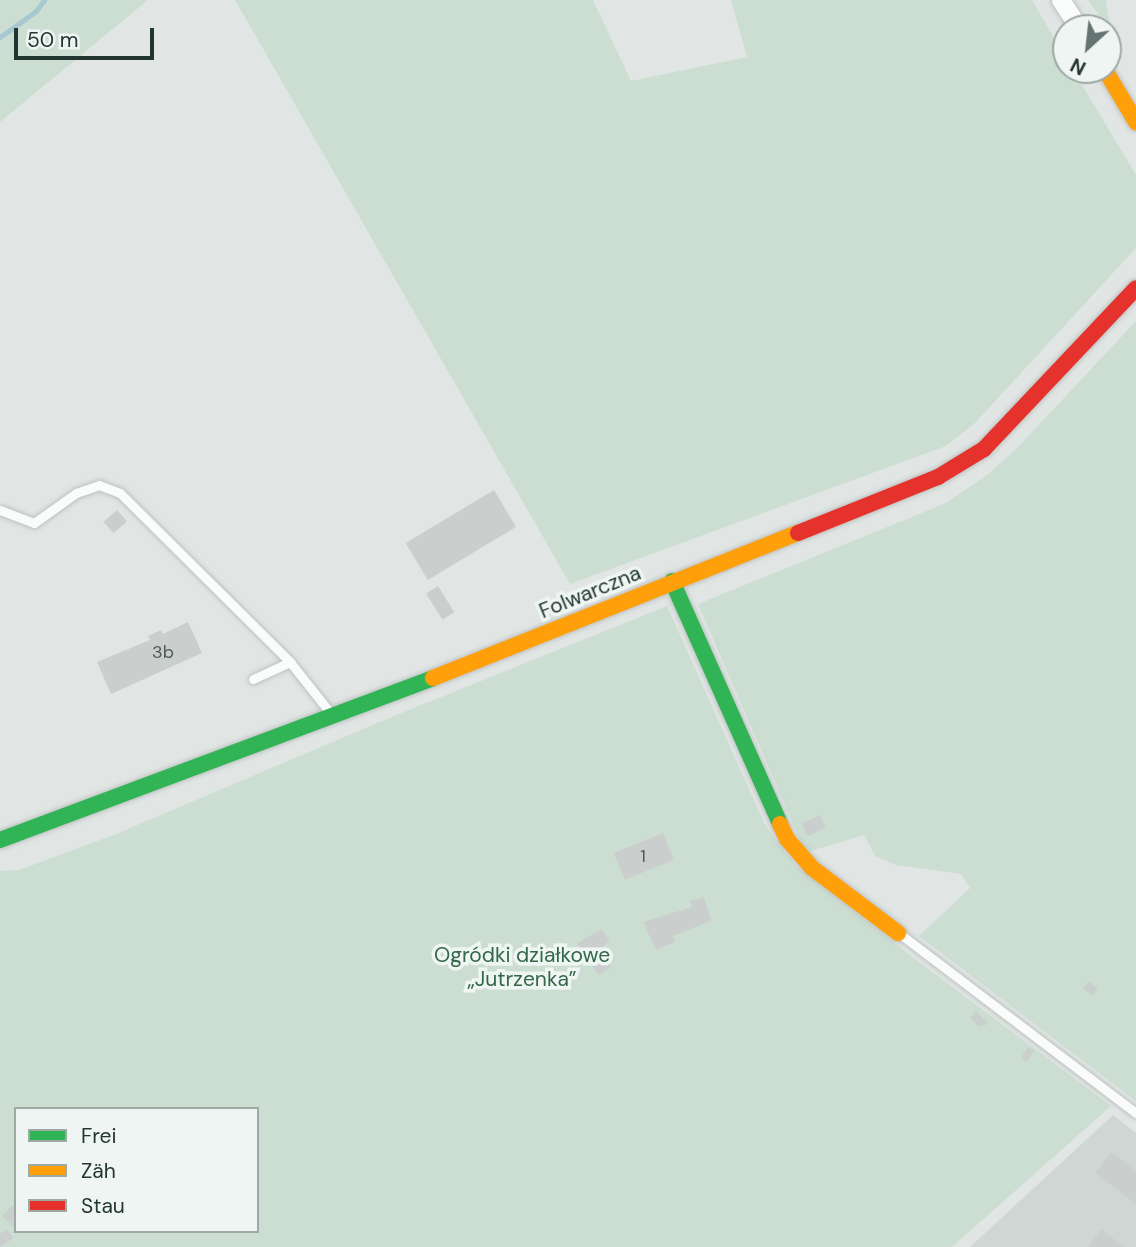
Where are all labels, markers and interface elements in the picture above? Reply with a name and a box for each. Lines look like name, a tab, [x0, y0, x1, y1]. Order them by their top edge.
scale bar	[18, 14, 158, 58]
north arrow	[1052, 14, 1122, 84]
text: 50 m	[27, 26, 78, 54]
text: N	[1066, 52, 1090, 81]
street label: Folwarczna	[535, 560, 645, 624]
house number: 3b	[152, 641, 174, 663]
house number: 1	[640, 845, 646, 867]
park label: Ogródki działkowe „Jutrzenka”	[434, 942, 610, 992]
legend	[14, 1107, 259, 1233]
text: Frei	[81, 1122, 117, 1150]
text: Zäh	[81, 1157, 116, 1185]
text: Stau	[81, 1192, 125, 1220]

